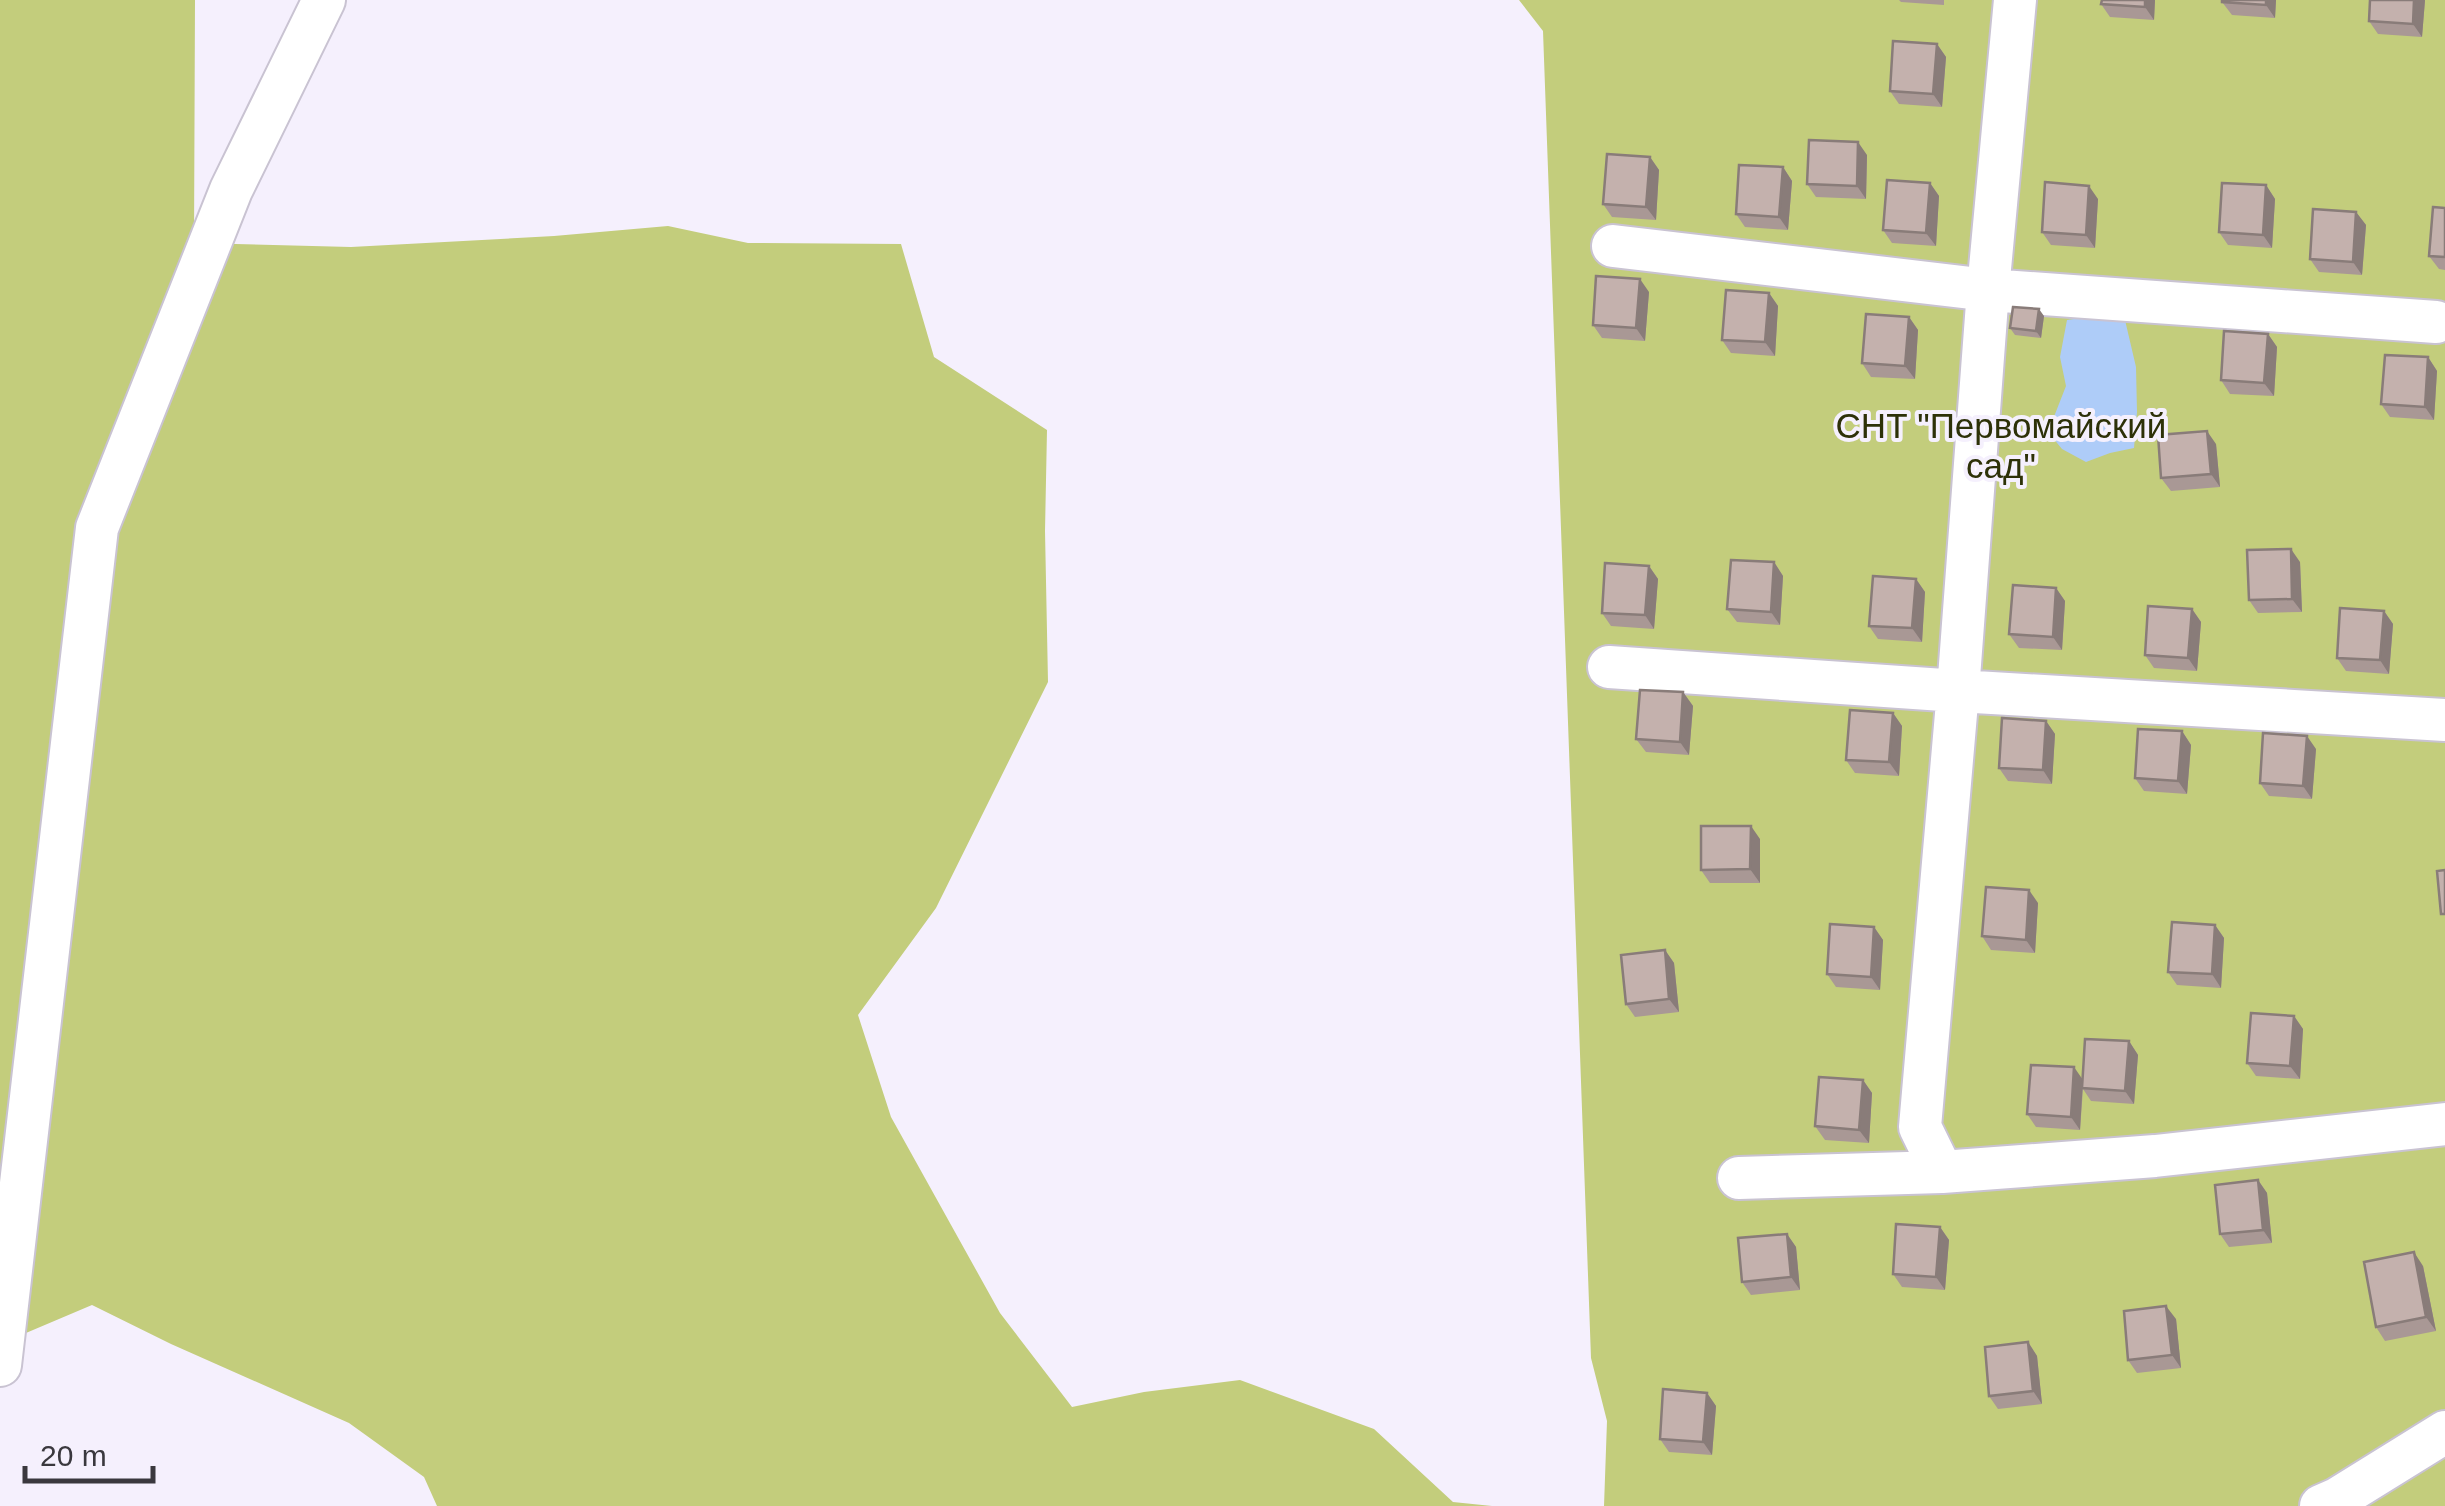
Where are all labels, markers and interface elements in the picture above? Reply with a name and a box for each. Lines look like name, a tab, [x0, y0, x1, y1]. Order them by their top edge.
park label: СНТ "Первомайский сад"	[1836, 406, 2166, 485]
scale bar	[25, 1421, 152, 1483]
text: 20 m	[40, 1439, 107, 1472]

